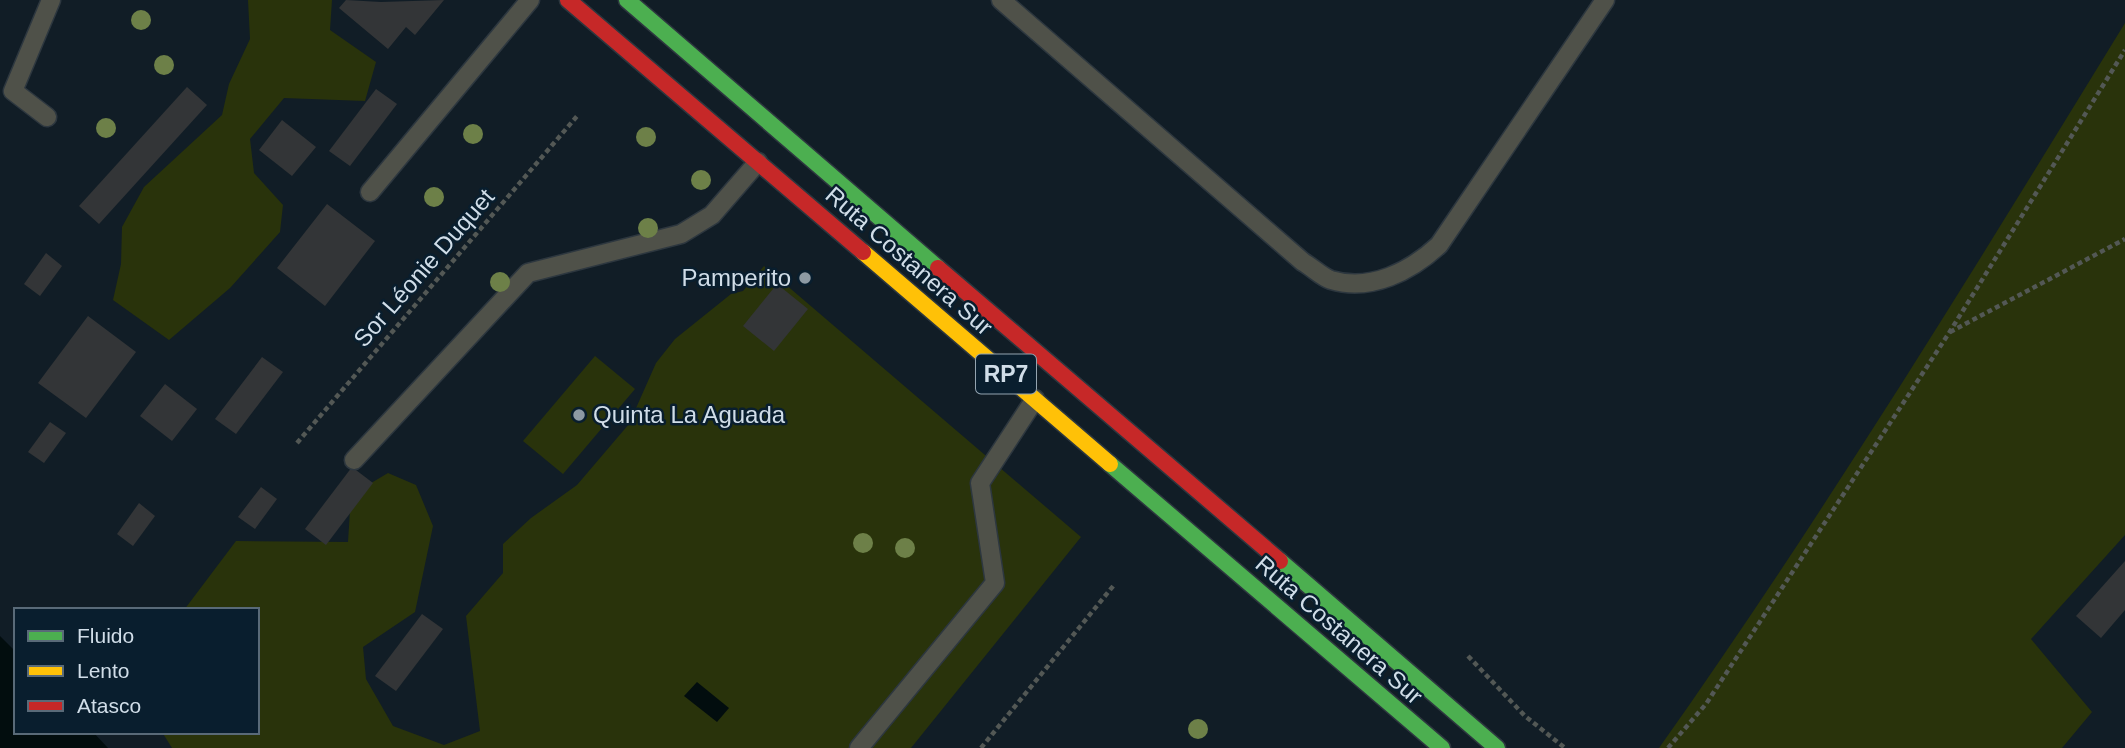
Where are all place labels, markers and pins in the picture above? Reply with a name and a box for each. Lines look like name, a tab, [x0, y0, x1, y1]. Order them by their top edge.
place label: Pamperito	[682, 264, 791, 291]
marker: Pamperito	[797, 270, 813, 286]
place label: Quinta La Aguada	[593, 401, 786, 428]
marker: Quinta La Aguada	[571, 407, 587, 423]

